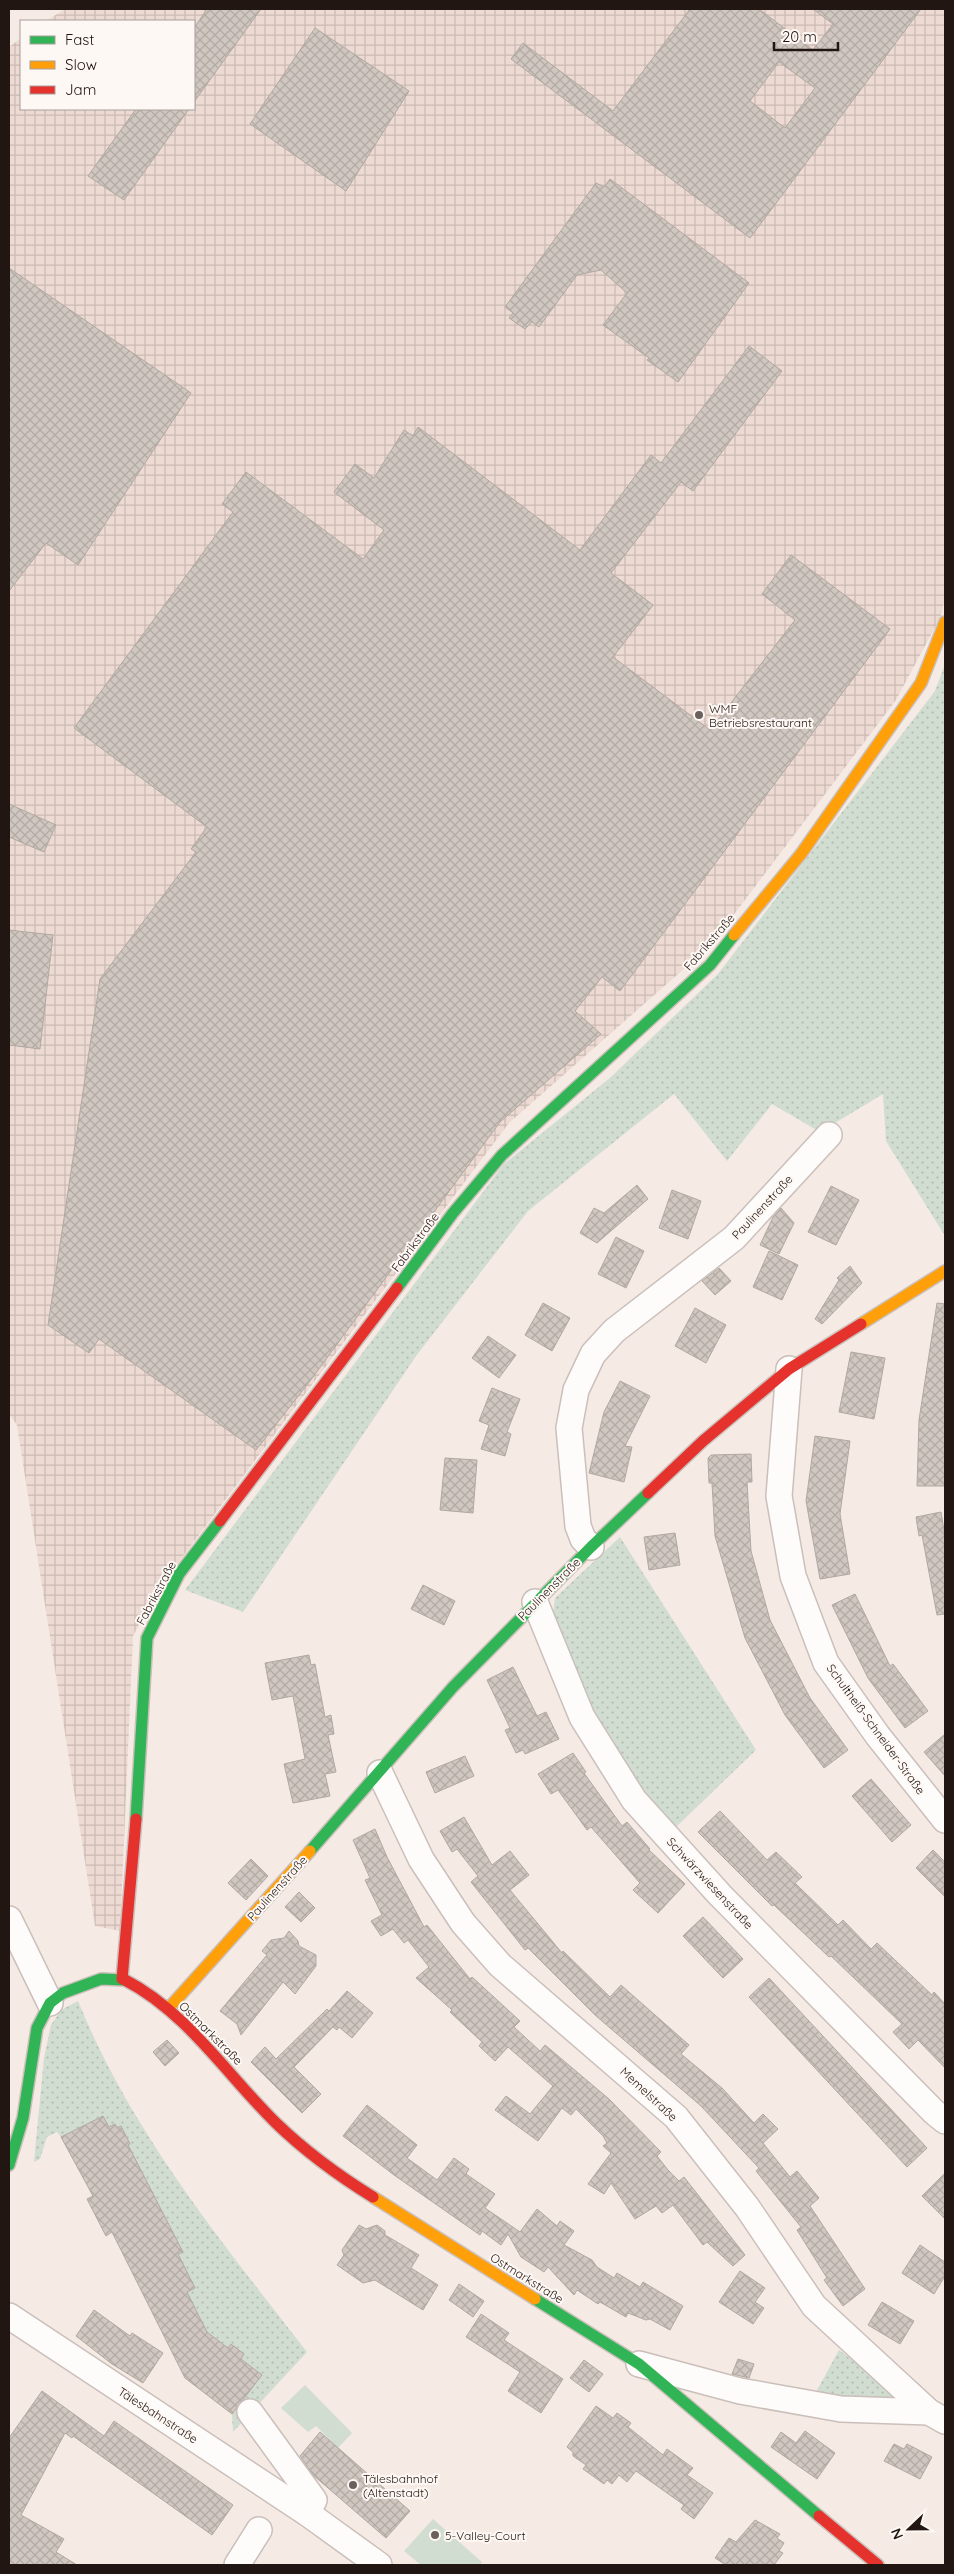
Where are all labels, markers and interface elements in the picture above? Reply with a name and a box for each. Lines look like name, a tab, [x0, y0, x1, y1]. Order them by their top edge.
legend	[20, 20, 195, 110]
scale bar	[774, 20, 838, 52]
text: 20 m	[782, 27, 817, 46]
text: Fast	[65, 30, 94, 49]
text: Slow	[65, 55, 97, 74]
text: Jam	[65, 80, 96, 99]
place label: WMF Betriebsrestaurant	[709, 701, 812, 730]
marker: WMF Betriebsrestaurant	[693, 709, 705, 721]
street label: Fabrikstraße	[680, 910, 738, 973]
street label: Paulinenstraße	[728, 1172, 796, 1242]
street label: Fabrikstraße	[388, 1209, 442, 1275]
street label: Paulinenstraße	[515, 1554, 584, 1623]
street label: Fabrikstraße	[133, 1558, 179, 1627]
street label: Schultheiß-Schneider-Straße	[824, 1661, 928, 1797]
street label: Schwärzwiesenstraße	[664, 1834, 756, 1932]
street label: Paulinenstraße	[244, 1852, 310, 1924]
street label: Ostmarkstraße	[176, 1998, 246, 2068]
street label: Memelstraße	[617, 2064, 681, 2124]
street label: Ostmarkstraße	[488, 2249, 567, 2307]
street label: Tälesbahnstraße	[115, 2384, 201, 2447]
place label: Tälesbahnhof (Altenstadt)	[363, 2471, 439, 2500]
marker: Tälesbahnhof (Altenstadt)	[347, 2479, 359, 2491]
north arrow	[884, 2504, 934, 2554]
text: N	[887, 2526, 907, 2542]
place label: 5-Valley-Court	[445, 2528, 526, 2543]
marker: 5-Valley-Court	[429, 2529, 441, 2541]

